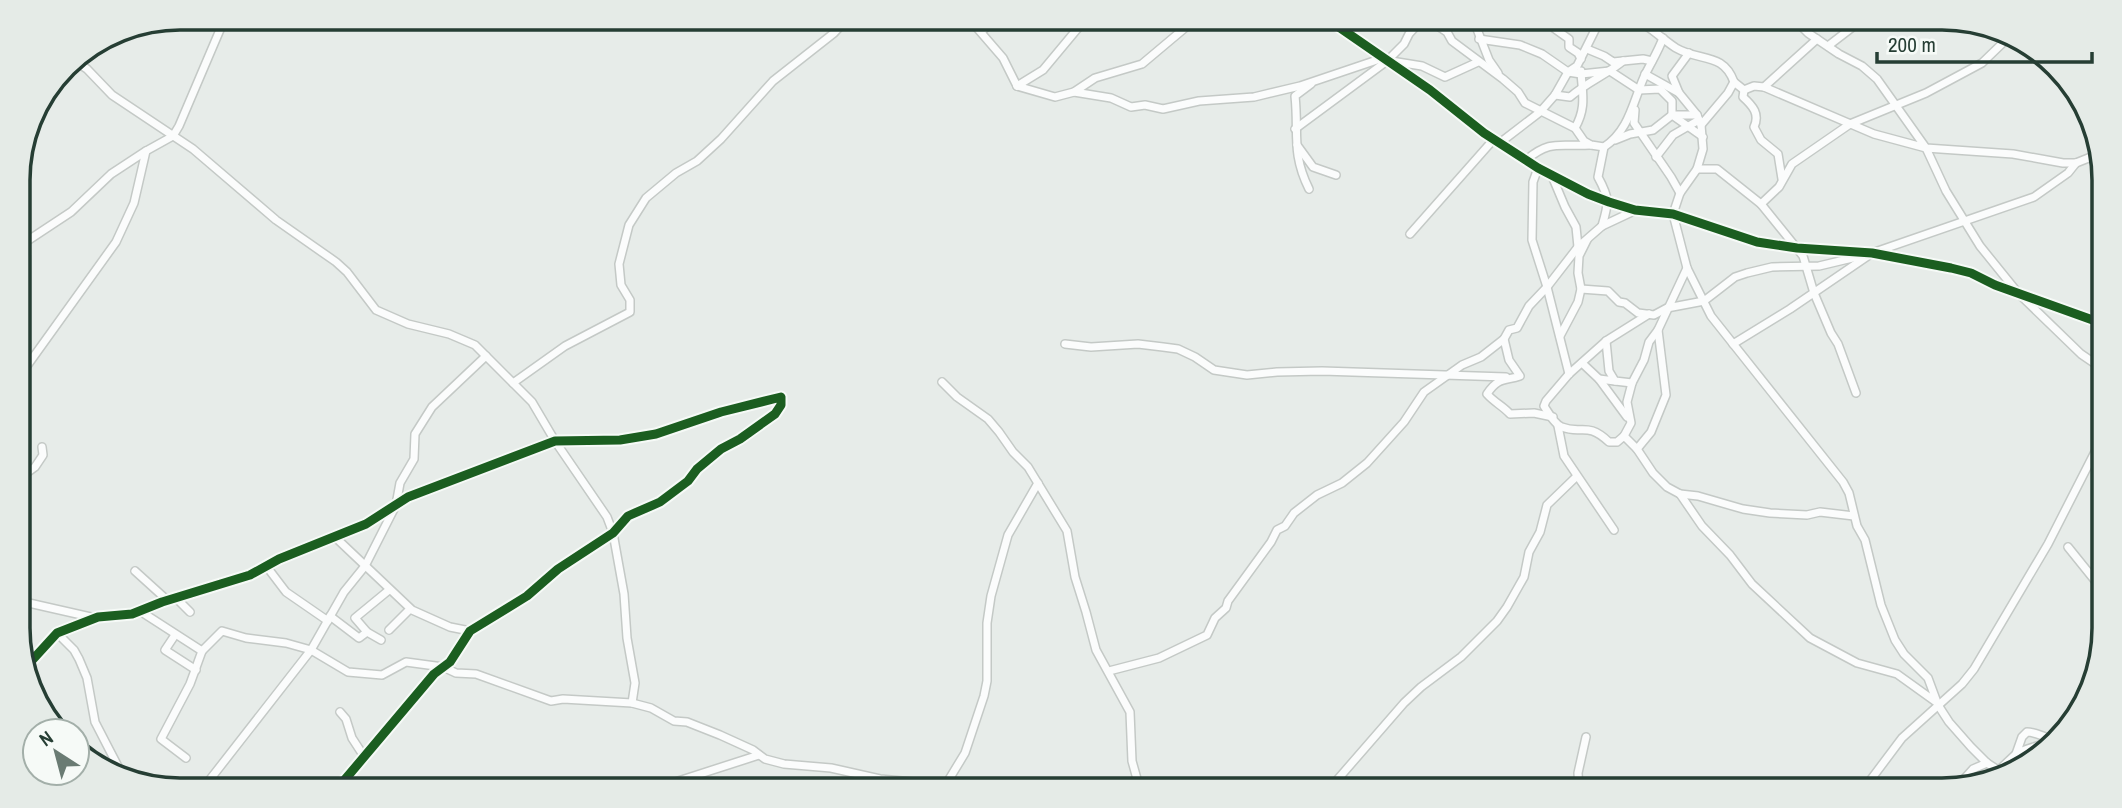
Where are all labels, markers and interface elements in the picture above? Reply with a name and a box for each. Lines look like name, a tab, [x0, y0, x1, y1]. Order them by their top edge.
scale bar	[1877, 21, 2092, 65]
text: 200 m	[1888, 30, 1936, 59]
north arrow	[21, 717, 91, 787]
text: N	[34, 724, 58, 752]

